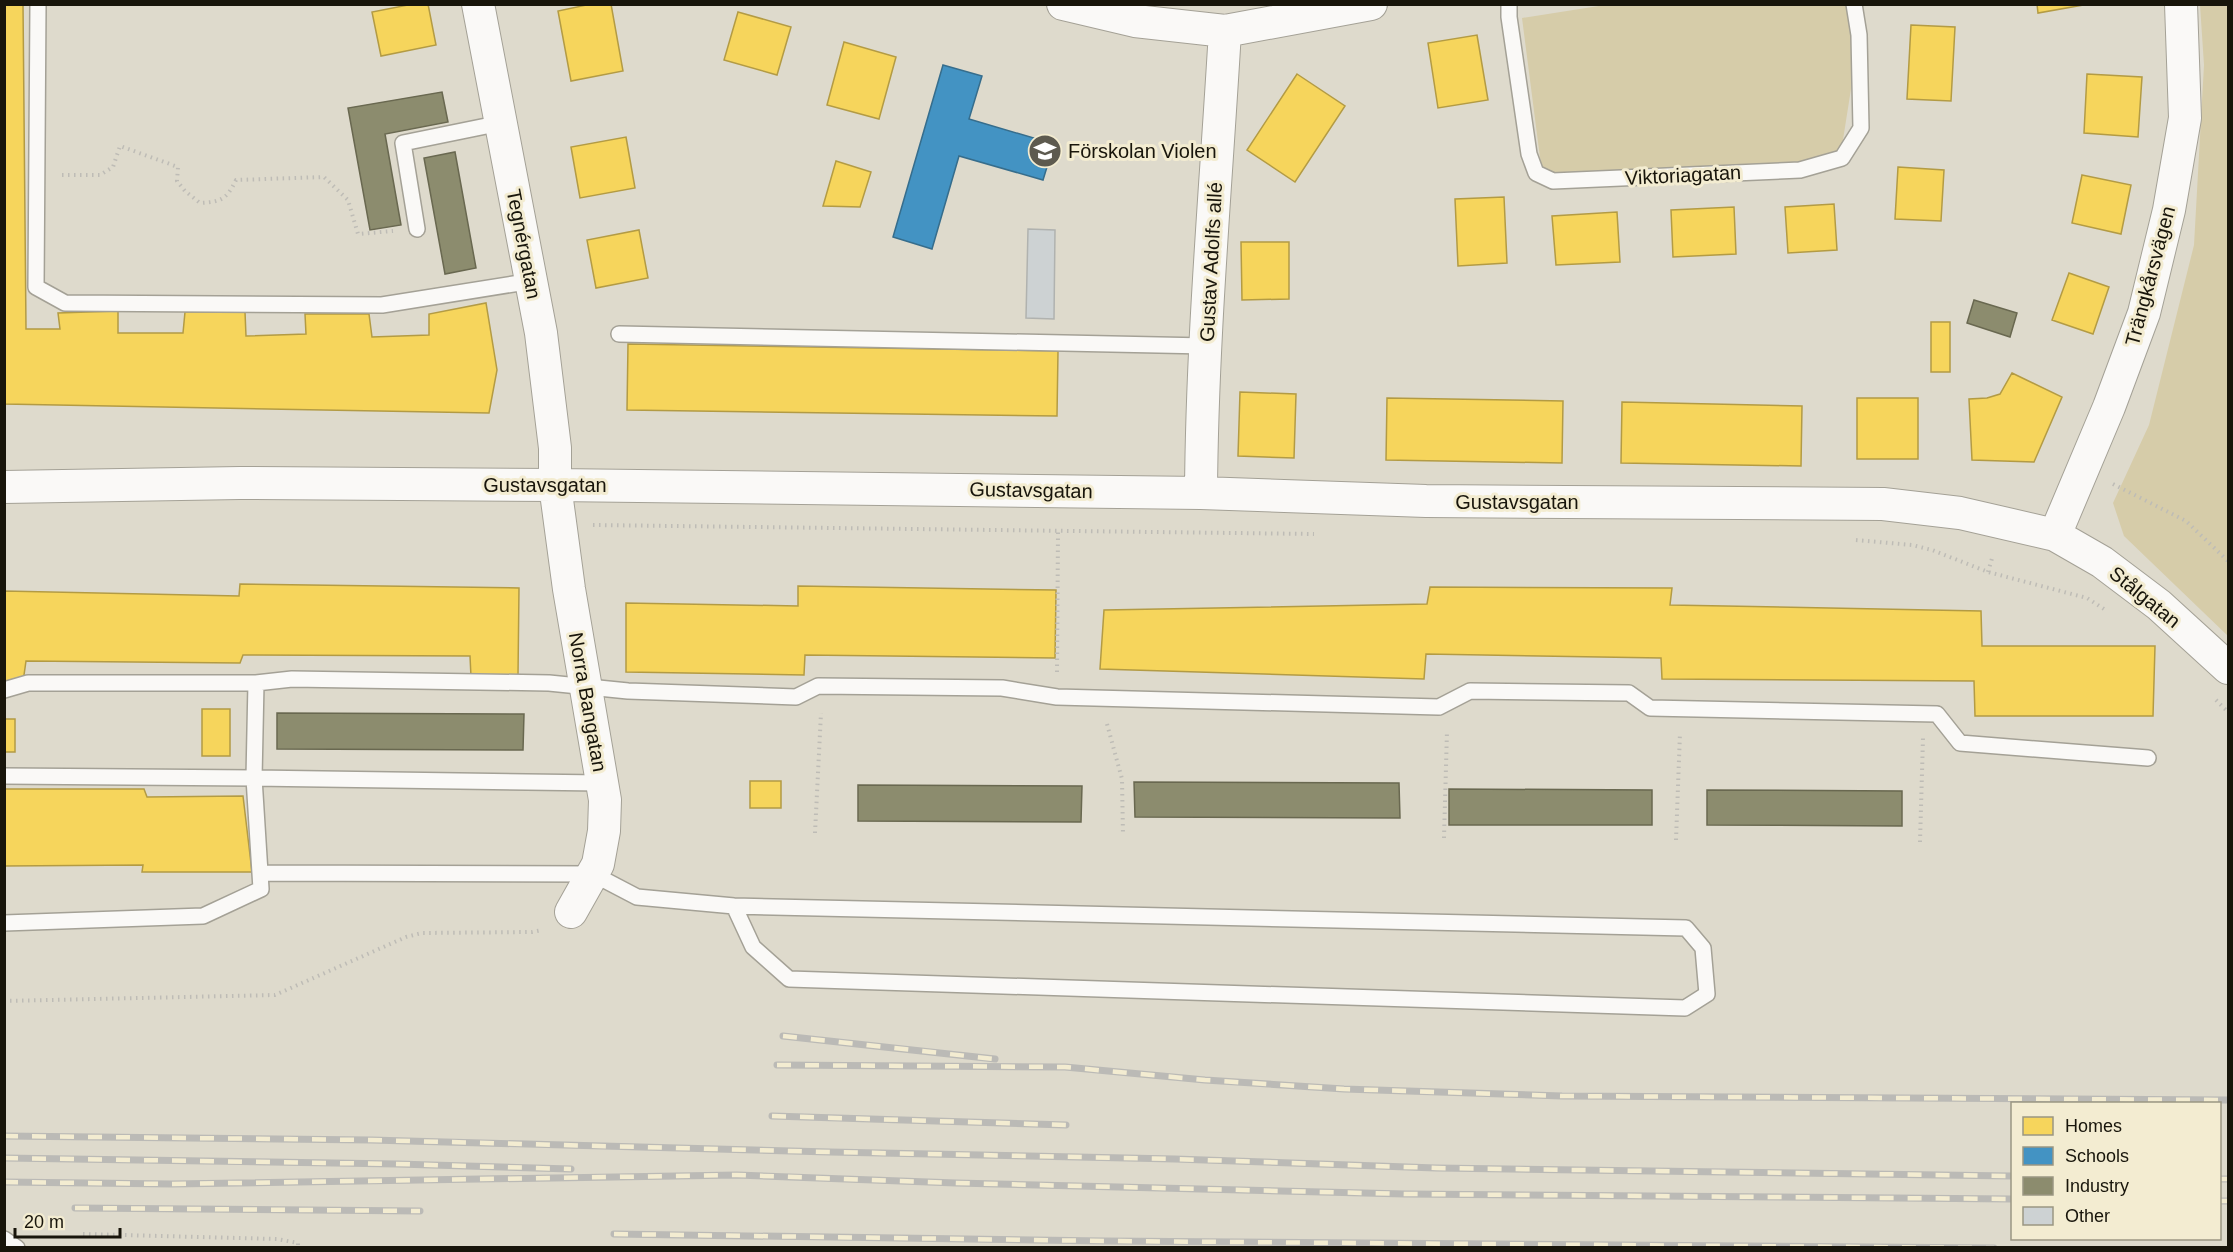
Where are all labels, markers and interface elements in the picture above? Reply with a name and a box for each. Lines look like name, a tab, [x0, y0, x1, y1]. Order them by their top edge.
school or university icon: Förskolan Violen	[1027, 133, 1063, 169]
place label: Förskolan Violen	[1068, 140, 1217, 162]
street label: Viktoriagatan	[1624, 161, 1742, 189]
street label: Gustav Adolfs allé	[1196, 181, 1226, 343]
street label: Tegnérgatan	[503, 187, 545, 301]
street label: Trängkårsvägen	[2121, 204, 2179, 348]
street label: Gustavsgatan	[483, 474, 607, 496]
street label: Gustavsgatan	[969, 478, 1093, 502]
street label: Gustavsgatan	[1455, 491, 1579, 513]
street label: Stålgatan	[2105, 562, 2185, 632]
street label: Norra Bangatan	[565, 631, 611, 773]
legend	[2011, 1102, 2221, 1240]
text: Homes	[2065, 1116, 2122, 1136]
text: Schools	[2065, 1146, 2129, 1166]
text: Industry	[2065, 1176, 2129, 1196]
scale bar	[15, 1201, 120, 1239]
text: Other	[2065, 1206, 2110, 1226]
text: 20 m	[24, 1212, 64, 1232]

